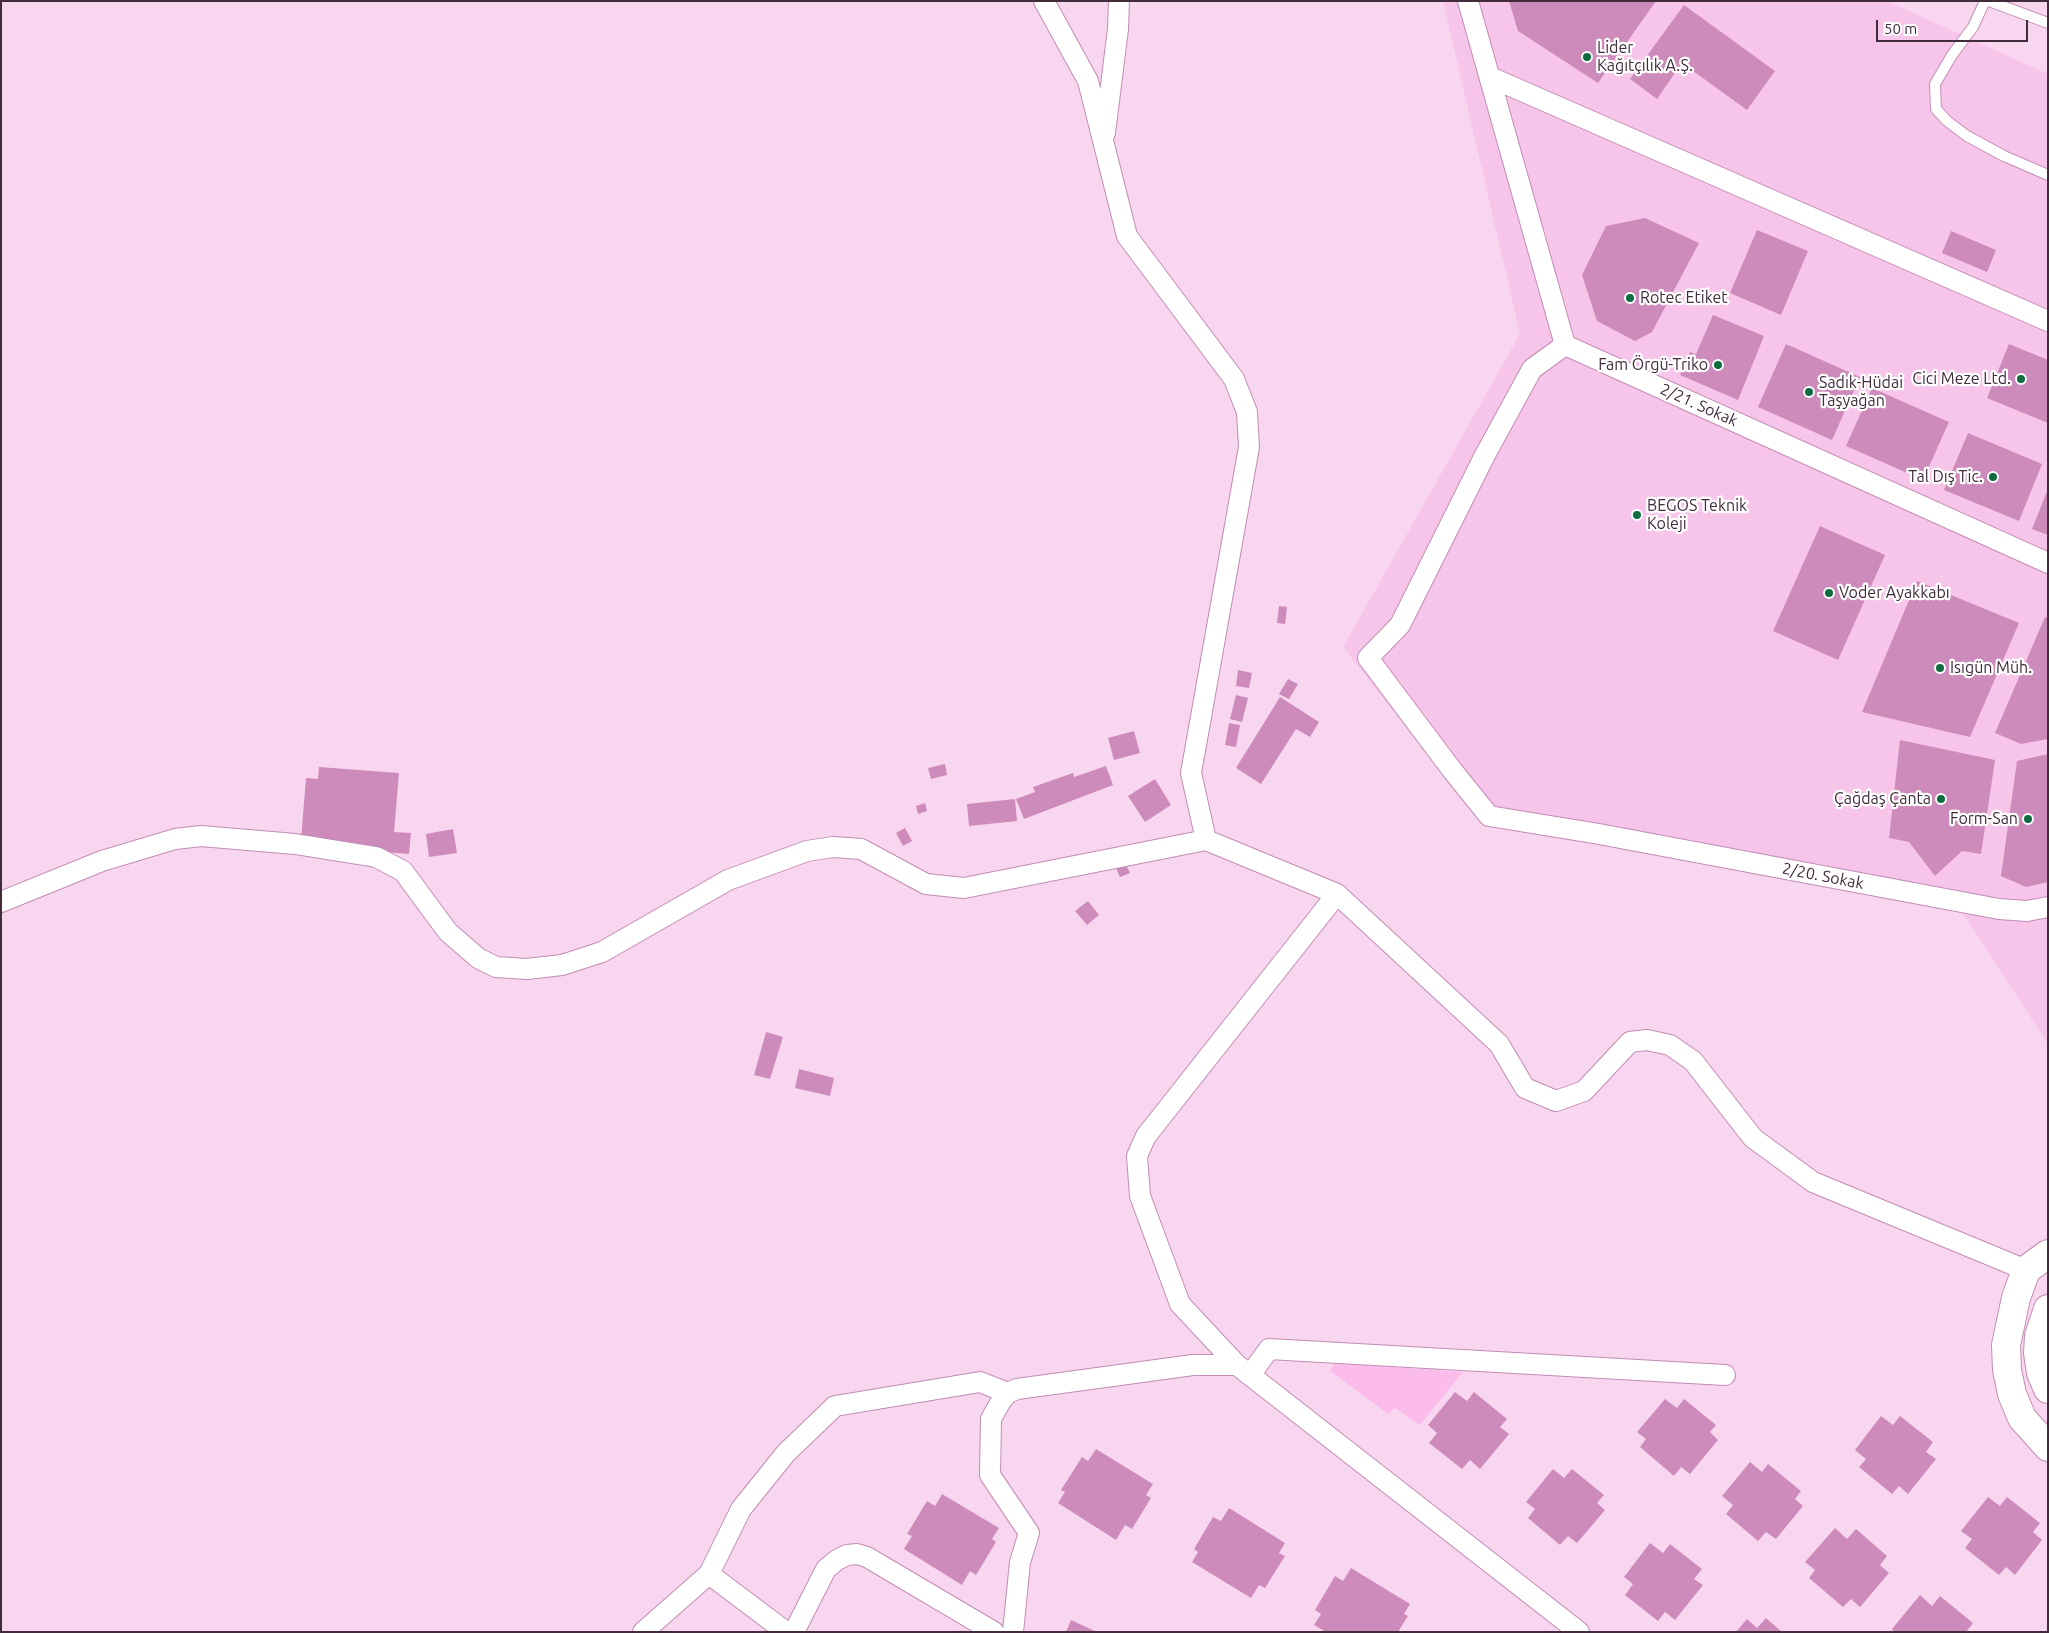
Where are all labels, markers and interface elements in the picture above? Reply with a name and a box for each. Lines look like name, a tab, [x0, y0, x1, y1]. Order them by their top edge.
scale bar	[1879, 10, 2032, 42]
text: 50 m	[1884, 20, 1917, 37]
place label: Lider Kağıtçılık A.Ş.	[1597, 38, 1693, 76]
marker: Lider Kağıtçılık A.Ş.	[1581, 51, 1593, 63]
place label: Rotec Etiket	[1640, 288, 1728, 308]
marker: Rotec Etiket	[1624, 292, 1636, 304]
place label: Fam Örgü-Triko	[1598, 355, 1708, 375]
marker: Fam Örgü-Triko	[1712, 359, 1724, 371]
place label: Cici Meze Ltd.	[1912, 369, 2011, 389]
place label: Sadık-Hüdai Taşyağan	[1819, 373, 1903, 411]
marker: Cici Meze Ltd.	[2015, 373, 2027, 385]
street label: 2/21. Sokak	[1657, 379, 1741, 431]
marker: Sadık-Hüdai Taşyağan	[1803, 386, 1815, 398]
place label: Tal Dış Tic.	[1908, 467, 1983, 487]
marker: Tal Dış Tic.	[1987, 471, 1999, 483]
place label: BEGOS Teknik Koleji	[1647, 496, 1747, 534]
marker: BEGOS Teknik Koleji	[1631, 509, 1643, 521]
place label: Voder Ayakkabı	[1839, 583, 1950, 603]
marker: Voder Ayakkabı	[1823, 587, 1835, 599]
place label: Isıgün Müh.	[1950, 658, 2032, 678]
marker: Isıgün Müh.	[1934, 662, 1946, 674]
place label: Çağdaş Çanta	[1834, 789, 1931, 809]
marker: Çağdaş Çanta	[1935, 793, 1947, 805]
place label: Form-San	[1950, 809, 2018, 829]
marker: Form-San	[2022, 813, 2034, 825]
street label: 2/20. Sokak	[1781, 859, 1865, 893]

